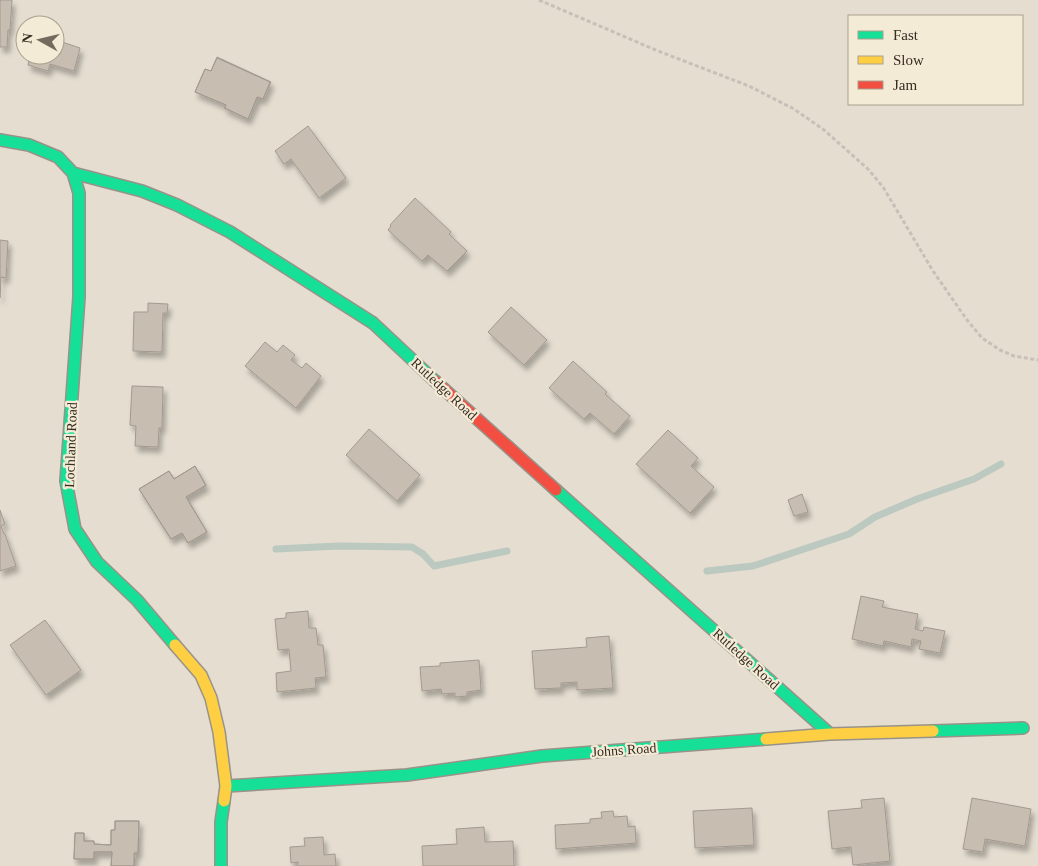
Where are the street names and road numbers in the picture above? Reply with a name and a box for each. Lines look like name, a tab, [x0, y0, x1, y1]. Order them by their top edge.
street label: Rutledge Road	[408, 355, 480, 423]
street label: Lochland Road	[62, 402, 80, 488]
street label: Rutledge Road	[710, 625, 782, 693]
street label: Johns Road	[591, 740, 657, 760]

